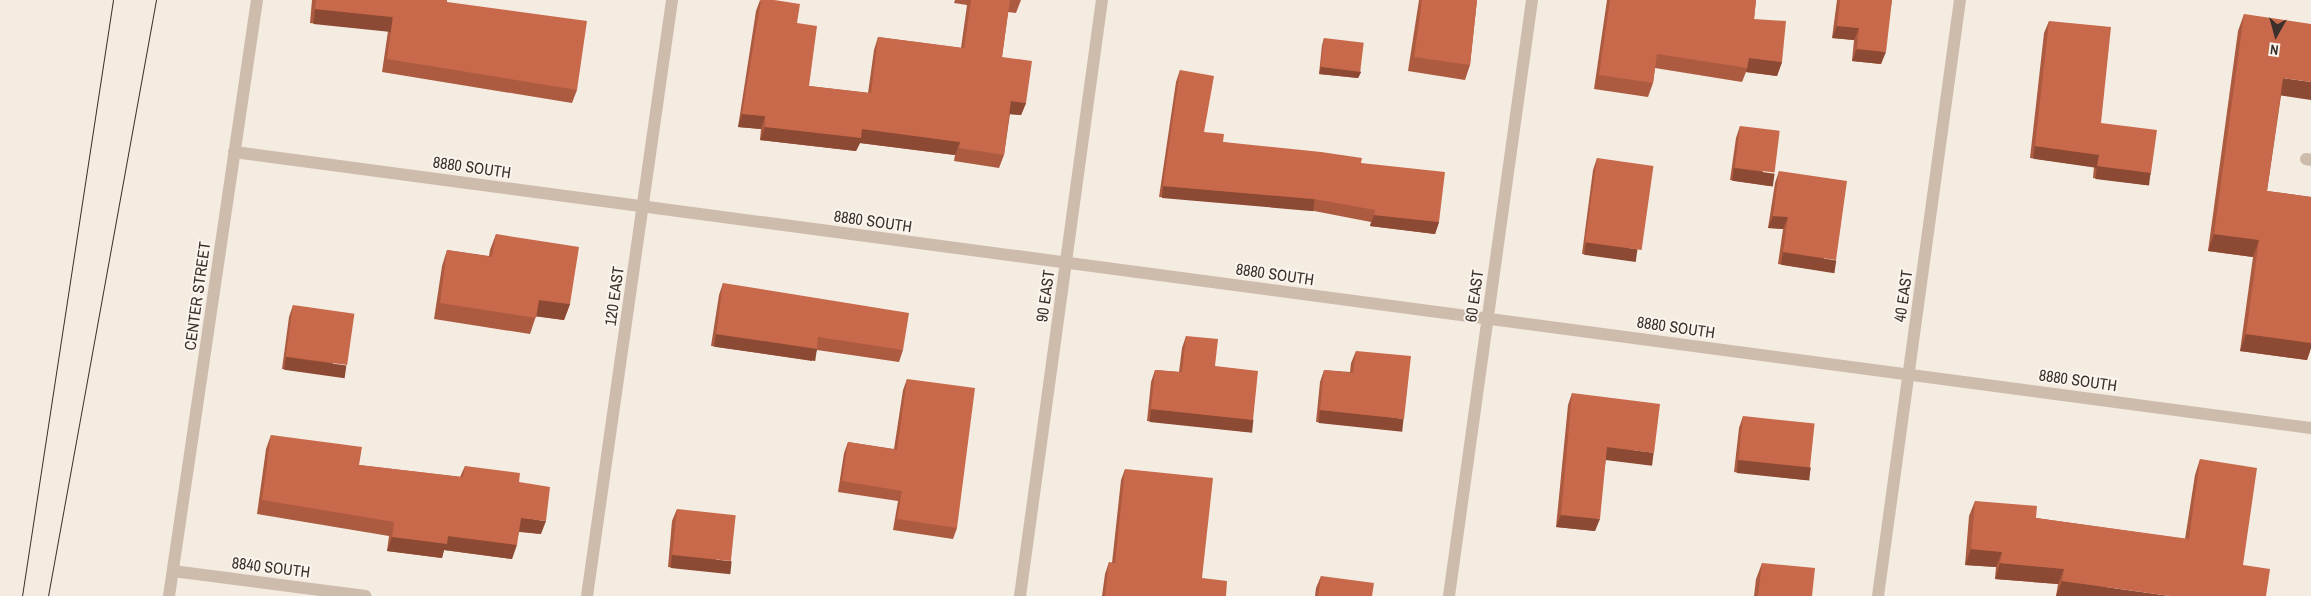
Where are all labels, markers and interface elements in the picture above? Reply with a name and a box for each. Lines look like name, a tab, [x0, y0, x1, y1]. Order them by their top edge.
north arrow	[2251, 10, 2301, 60]
text: N	[2269, 40, 2279, 59]
street label: 8880 SOUTH	[432, 152, 512, 182]
street label: 8880 SOUTH	[833, 206, 913, 236]
street label: CENTER STREET	[180, 241, 214, 351]
street label: 8880 SOUTH	[1235, 259, 1315, 289]
street label: 120 EAST	[600, 265, 628, 327]
street label: 90 EAST	[1032, 269, 1058, 323]
street label: 60 EAST	[1461, 269, 1487, 323]
street label: 40 EAST	[1890, 269, 1916, 323]
street label: 8880 SOUTH	[1636, 312, 1716, 342]
street label: 8880 SOUTH	[2038, 365, 2118, 395]
street label: 8840 SOUTH	[231, 553, 311, 581]

